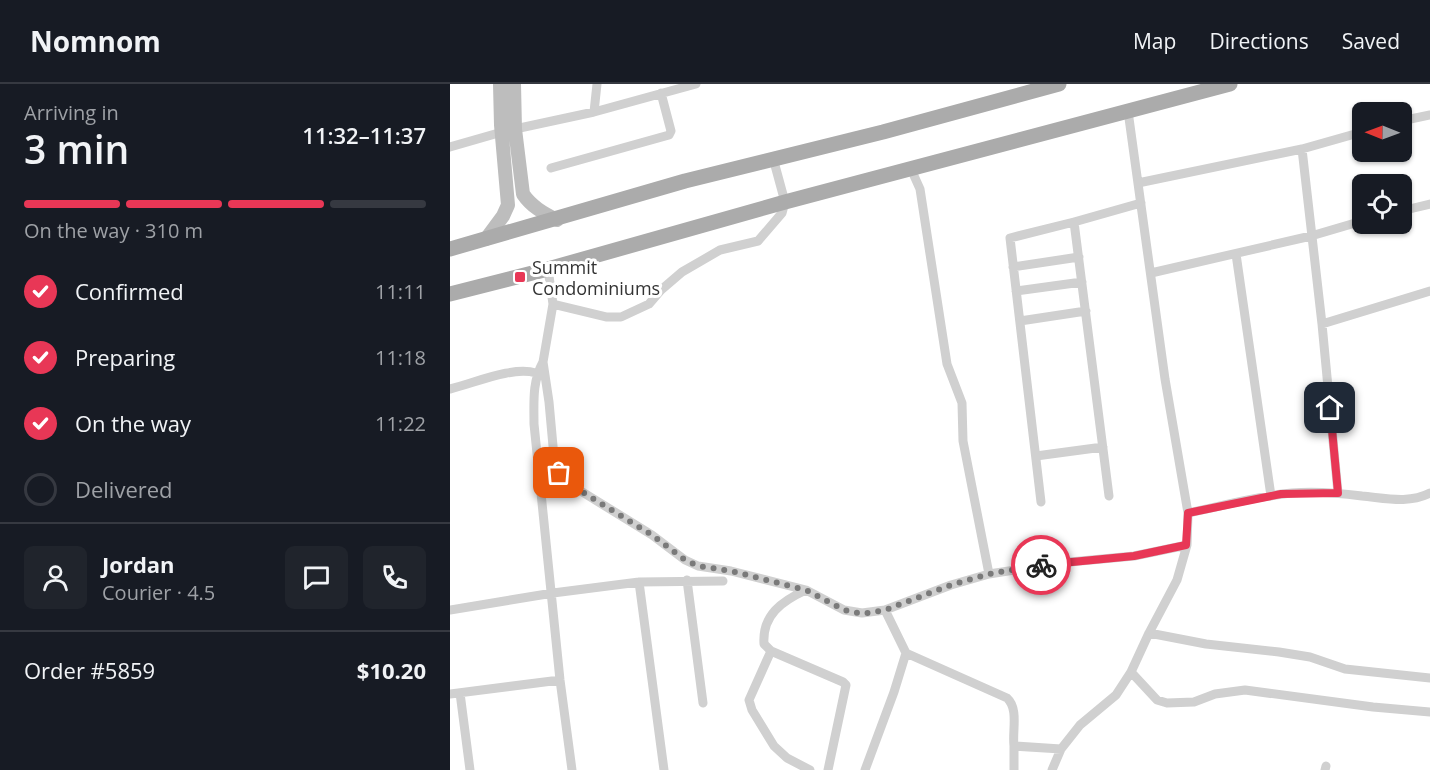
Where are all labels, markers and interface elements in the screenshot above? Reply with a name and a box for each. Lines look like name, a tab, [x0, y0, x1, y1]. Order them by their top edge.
text: Nomnom	[30, 22, 161, 60]
text: Map	[1133, 27, 1176, 55]
text: Directions	[1209, 27, 1309, 55]
text: Saved	[1342, 27, 1400, 55]
text: Arriving in	[24, 99, 119, 126]
north arrow	[1352, 102, 1412, 162]
map controls	[1352, 102, 1412, 234]
text: 11:32–11:37	[302, 120, 426, 150]
text: 3 min	[24, 122, 129, 175]
button: locate	[1352, 174, 1412, 234]
text: On the way · 310 m	[24, 217, 203, 244]
place label: Summit Condominiums	[532, 255, 660, 300]
marker: Summit Condominiums	[513, 270, 527, 284]
icon: check	[24, 275, 57, 308]
text: Confirmed	[75, 276, 184, 306]
text: 11:11	[375, 278, 426, 305]
icon: check	[24, 341, 57, 374]
text: Preparing	[75, 342, 175, 372]
text: 11:18	[375, 344, 426, 371]
pin	[1304, 382, 1355, 433]
icon: home	[1313, 391, 1346, 424]
icon: check	[24, 407, 57, 440]
text: On the way	[75, 408, 191, 438]
text: 11:22	[375, 410, 426, 437]
pin	[533, 447, 584, 498]
icon: bag	[542, 456, 575, 489]
text: Delivered	[75, 474, 173, 504]
courier	[1011, 535, 1071, 595]
button: person	[24, 546, 87, 609]
button: chat	[285, 546, 348, 609]
button: phone	[363, 546, 426, 609]
text: Jordan	[102, 549, 175, 579]
icon: bike	[1025, 549, 1058, 582]
text: Courier · 4.5	[102, 579, 215, 606]
text: Order #5859	[24, 655, 155, 685]
text: $10.20	[357, 655, 426, 685]

